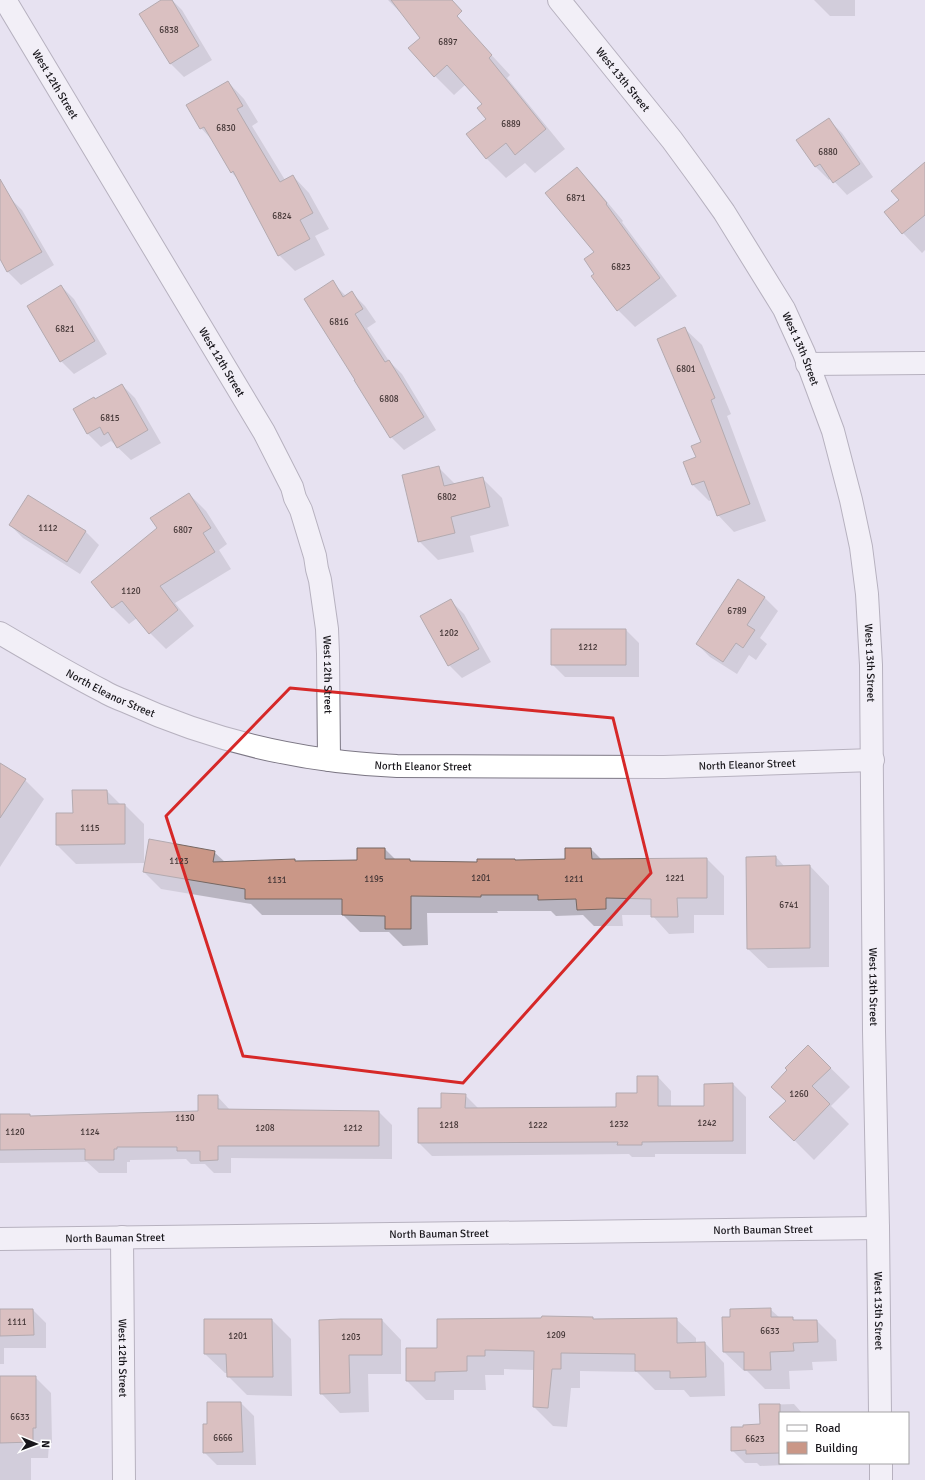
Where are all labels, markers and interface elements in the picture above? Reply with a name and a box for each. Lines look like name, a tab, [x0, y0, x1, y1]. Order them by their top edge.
house number: 6838	[159, 25, 179, 36]
house number: 6897	[438, 37, 458, 48]
street label: West 13th Street	[593, 45, 653, 114]
street label: West 12th Street	[30, 47, 81, 121]
house number: 6889	[501, 119, 521, 130]
house number: 6830	[216, 123, 236, 134]
house number: 6880	[818, 147, 838, 158]
house number: 6871	[566, 193, 586, 204]
house number: 6824	[272, 211, 292, 222]
house number: 6823	[611, 262, 631, 273]
street label: West 13th Street	[780, 310, 822, 387]
house number: 6816	[329, 317, 349, 328]
house number: 6821	[55, 324, 75, 335]
street label: West 12th Street	[196, 325, 248, 399]
house number: 6801	[676, 364, 696, 375]
house number: 6808	[379, 394, 399, 405]
house number: 6815	[100, 413, 120, 424]
house number: 6802	[437, 492, 457, 503]
house number: 1112	[38, 523, 58, 534]
house number: 6807	[173, 525, 193, 536]
house number: 1120	[121, 586, 141, 597]
house number: 6789	[727, 606, 747, 617]
street label: West 13th Street	[862, 623, 878, 702]
house number: 1202	[439, 628, 459, 639]
street label: West 12th Street	[321, 635, 335, 714]
house number: 1212	[578, 642, 598, 653]
street label: North Eleanor Street	[64, 666, 157, 720]
street label: North Eleanor Street	[698, 756, 796, 772]
street label: North Eleanor Street	[374, 758, 472, 773]
house number: 1115	[80, 823, 100, 834]
house number: 1123	[169, 856, 189, 867]
house number: 1201	[471, 873, 491, 884]
house number: 1221	[665, 873, 685, 884]
house number: 1195	[364, 874, 384, 885]
house number: 1211	[564, 874, 584, 885]
house number: 1131	[267, 875, 287, 886]
house number: 6741	[779, 900, 799, 911]
street label: West 13th Street	[867, 948, 880, 1026]
house number: 1260	[789, 1089, 809, 1100]
house number: 1130	[175, 1113, 195, 1124]
house number: 1242	[697, 1118, 717, 1129]
house number: 1232	[609, 1119, 629, 1130]
house number: 1218	[439, 1120, 459, 1131]
house number: 1222	[528, 1120, 548, 1131]
house number: 1208	[255, 1123, 275, 1134]
house number: 1212	[343, 1123, 363, 1134]
house number: 1120	[5, 1127, 25, 1138]
house number: 1124	[80, 1127, 100, 1138]
street label: North Bauman Street	[713, 1222, 813, 1237]
street label: North Bauman Street	[389, 1226, 489, 1241]
street label: North Bauman Street	[65, 1230, 165, 1245]
street label: West 13th Street	[872, 1271, 886, 1350]
house number: 1111	[7, 1317, 27, 1328]
street label: West 12th Street	[116, 1319, 130, 1397]
house number: 6633	[760, 1326, 780, 1337]
house number: 1209	[546, 1330, 566, 1341]
house number: 1201	[228, 1331, 248, 1342]
house number: 1203	[341, 1332, 361, 1343]
house number: 6633	[10, 1412, 30, 1423]
legend	[779, 1412, 909, 1464]
text: Road	[815, 1421, 841, 1436]
north arrow	[16, 1424, 56, 1464]
house number: 6666	[213, 1433, 233, 1444]
house number: 6623	[745, 1434, 765, 1445]
text: N	[39, 1440, 52, 1448]
text: Building	[815, 1441, 858, 1456]

